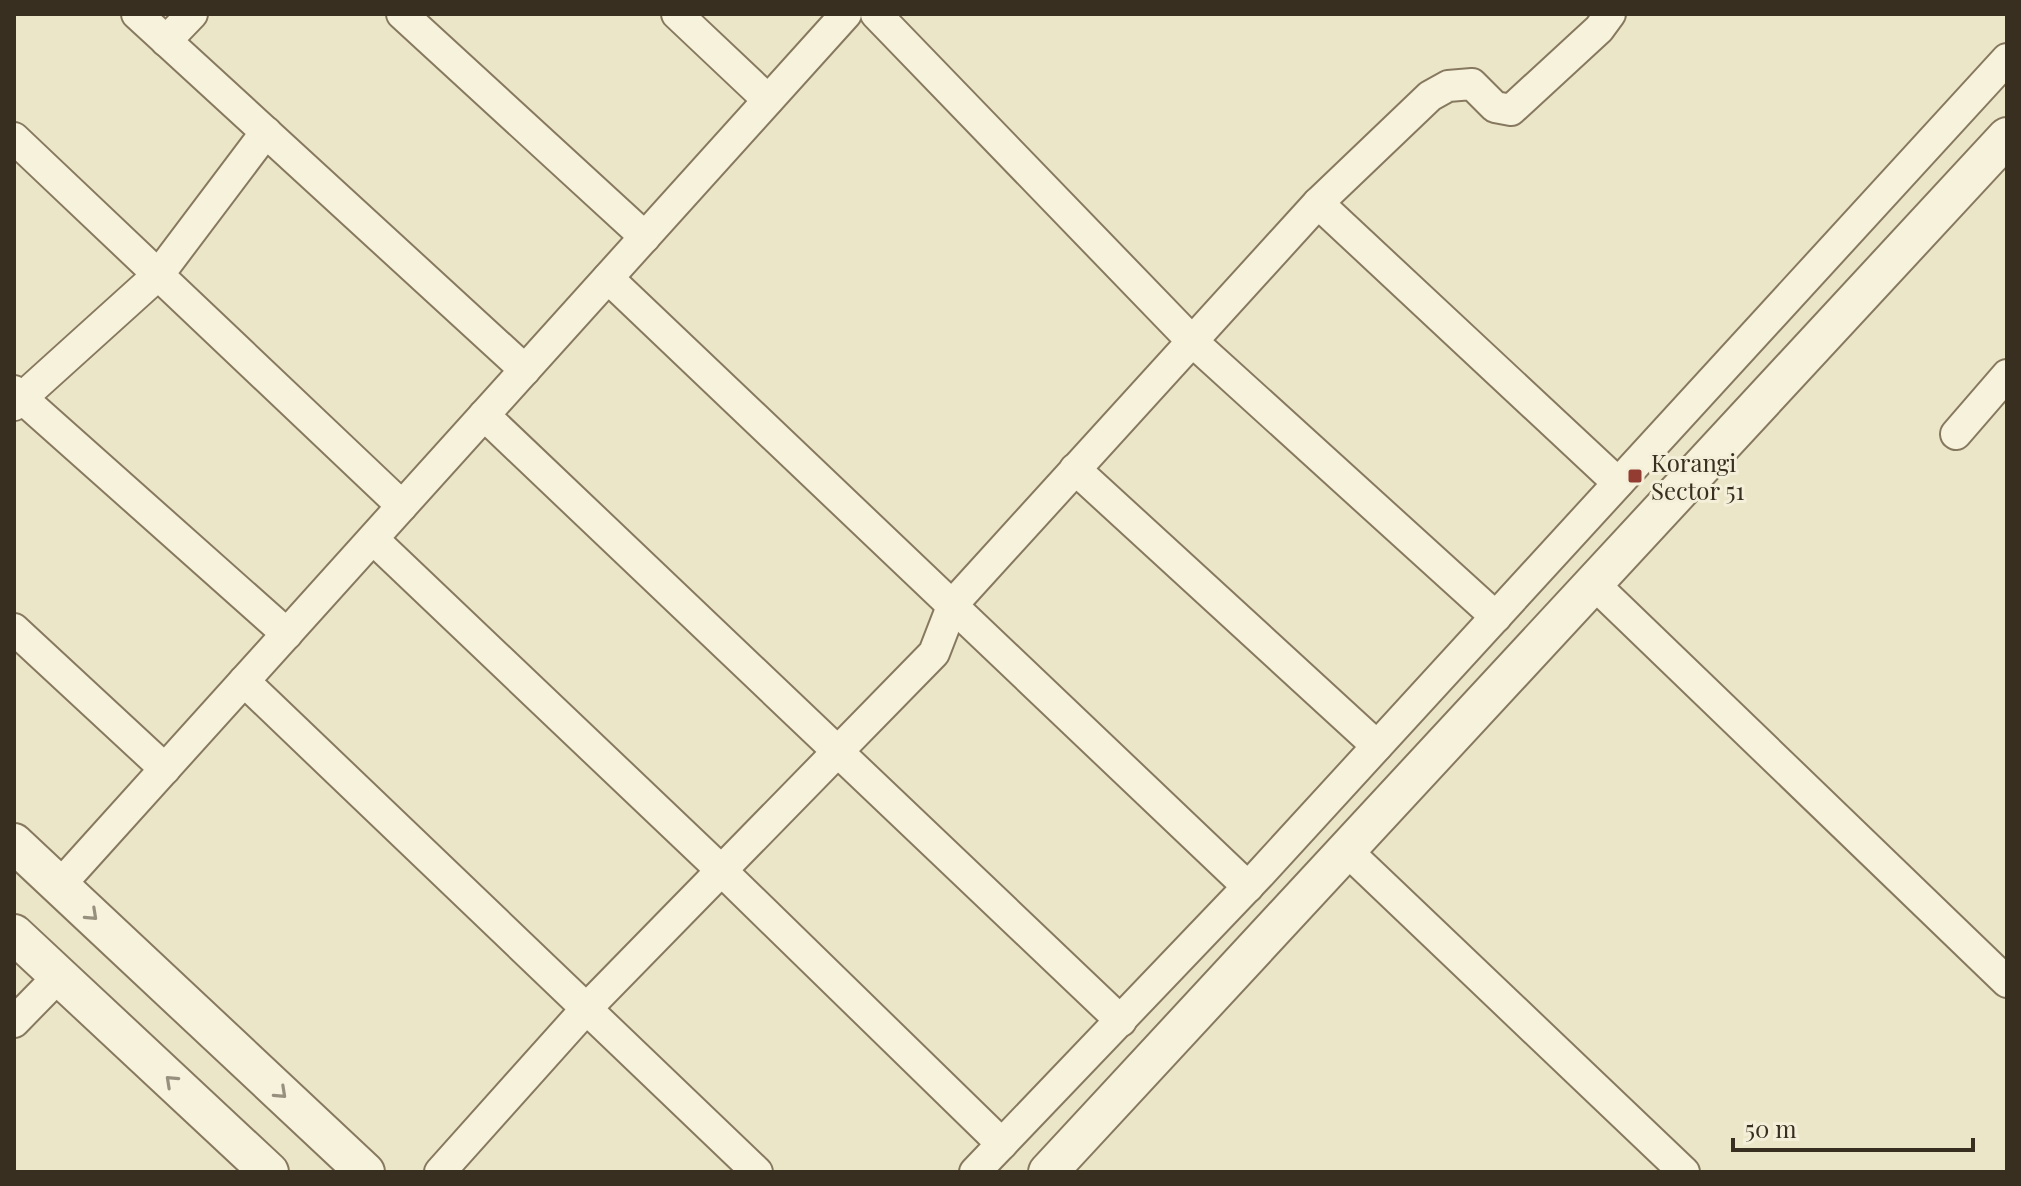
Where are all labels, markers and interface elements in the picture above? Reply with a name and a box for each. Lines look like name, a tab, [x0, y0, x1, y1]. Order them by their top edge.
place label: Korangi Sector 51	[1651, 446, 1745, 506]
marker: Korangi Sector 51	[1626, 467, 1644, 485]
one-way arrow	[82, 905, 97, 919]
one-way arrow	[166, 1075, 180, 1090]
one-way arrow	[272, 1084, 286, 1099]
scale bar	[1733, 1102, 1973, 1152]
text: 50 m	[1745, 1112, 1797, 1144]

